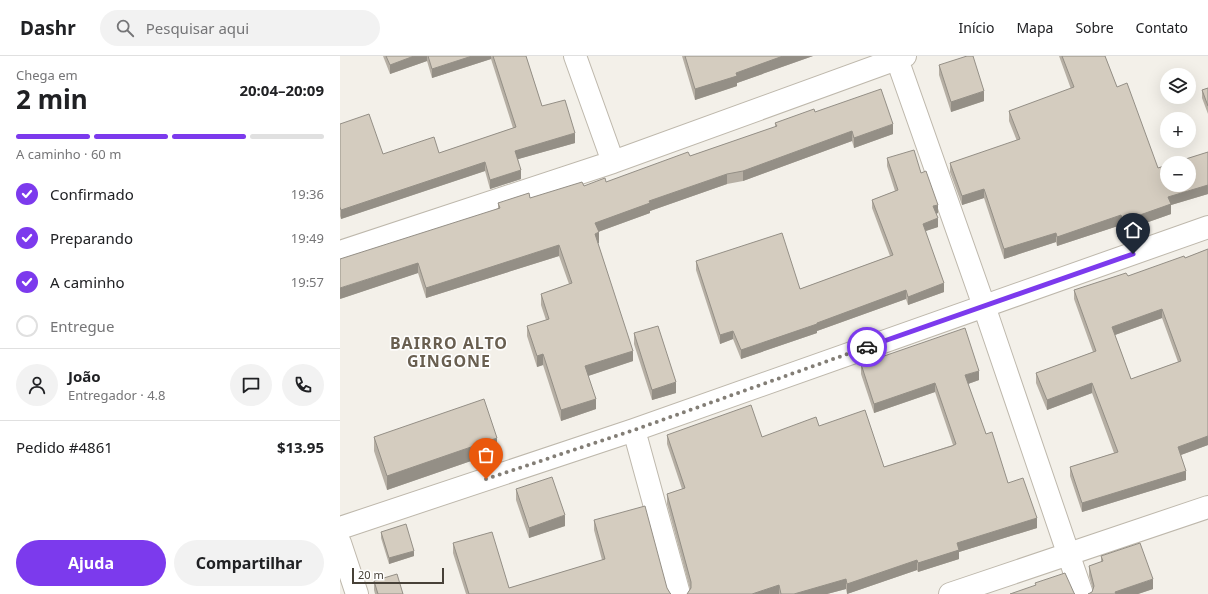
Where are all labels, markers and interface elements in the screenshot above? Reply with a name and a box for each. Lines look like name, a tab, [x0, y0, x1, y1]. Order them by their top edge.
search box	[100, 10, 380, 46]
text: Dashr	[20, 15, 76, 41]
icon: search	[114, 17, 136, 39]
text: Pesquisar aqui	[146, 18, 249, 38]
text: Início	[959, 18, 994, 37]
text: Mapa	[1016, 18, 1053, 37]
text: Sobre	[1075, 18, 1114, 37]
text: Contato	[1136, 18, 1188, 37]
text: Chega em	[16, 66, 78, 84]
map controls	[1160, 68, 1196, 192]
button: layers	[1160, 68, 1196, 104]
text: 20:04–20:09	[239, 80, 324, 100]
text: 2 min	[16, 81, 88, 117]
button: +	[1160, 112, 1196, 148]
text: A caminho · 60 m	[16, 145, 121, 163]
button: −	[1160, 156, 1196, 192]
icon: check	[16, 183, 38, 205]
text: Confirmado	[50, 184, 134, 204]
text: 19:36	[291, 185, 324, 203]
pin	[1116, 213, 1150, 254]
icon: home	[1122, 219, 1144, 241]
icon: check	[16, 227, 38, 249]
text: Preparando	[50, 228, 133, 248]
text: 19:49	[291, 229, 324, 247]
icon: check	[16, 271, 38, 293]
text: A caminho	[50, 272, 125, 292]
text: 19:57	[291, 273, 324, 291]
text: Entregue	[50, 316, 114, 336]
courier	[847, 327, 887, 367]
district label: BAIRRO ALTO GINGONE	[390, 332, 508, 372]
icon: car	[856, 336, 878, 358]
button: person	[16, 364, 58, 406]
button: chat	[230, 364, 272, 406]
button: phone	[282, 364, 324, 406]
text: João	[68, 366, 101, 386]
text: Entregador · 4.8	[68, 386, 166, 404]
text: Pedido #4861	[16, 437, 113, 457]
text: $13.95	[277, 437, 324, 457]
pin	[469, 438, 503, 479]
icon: bag	[475, 444, 497, 466]
button: Ajuda	[16, 540, 166, 586]
button: Compartilhar	[174, 540, 324, 586]
scale bar	[352, 566, 444, 585]
text: 20 m	[358, 567, 384, 582]

